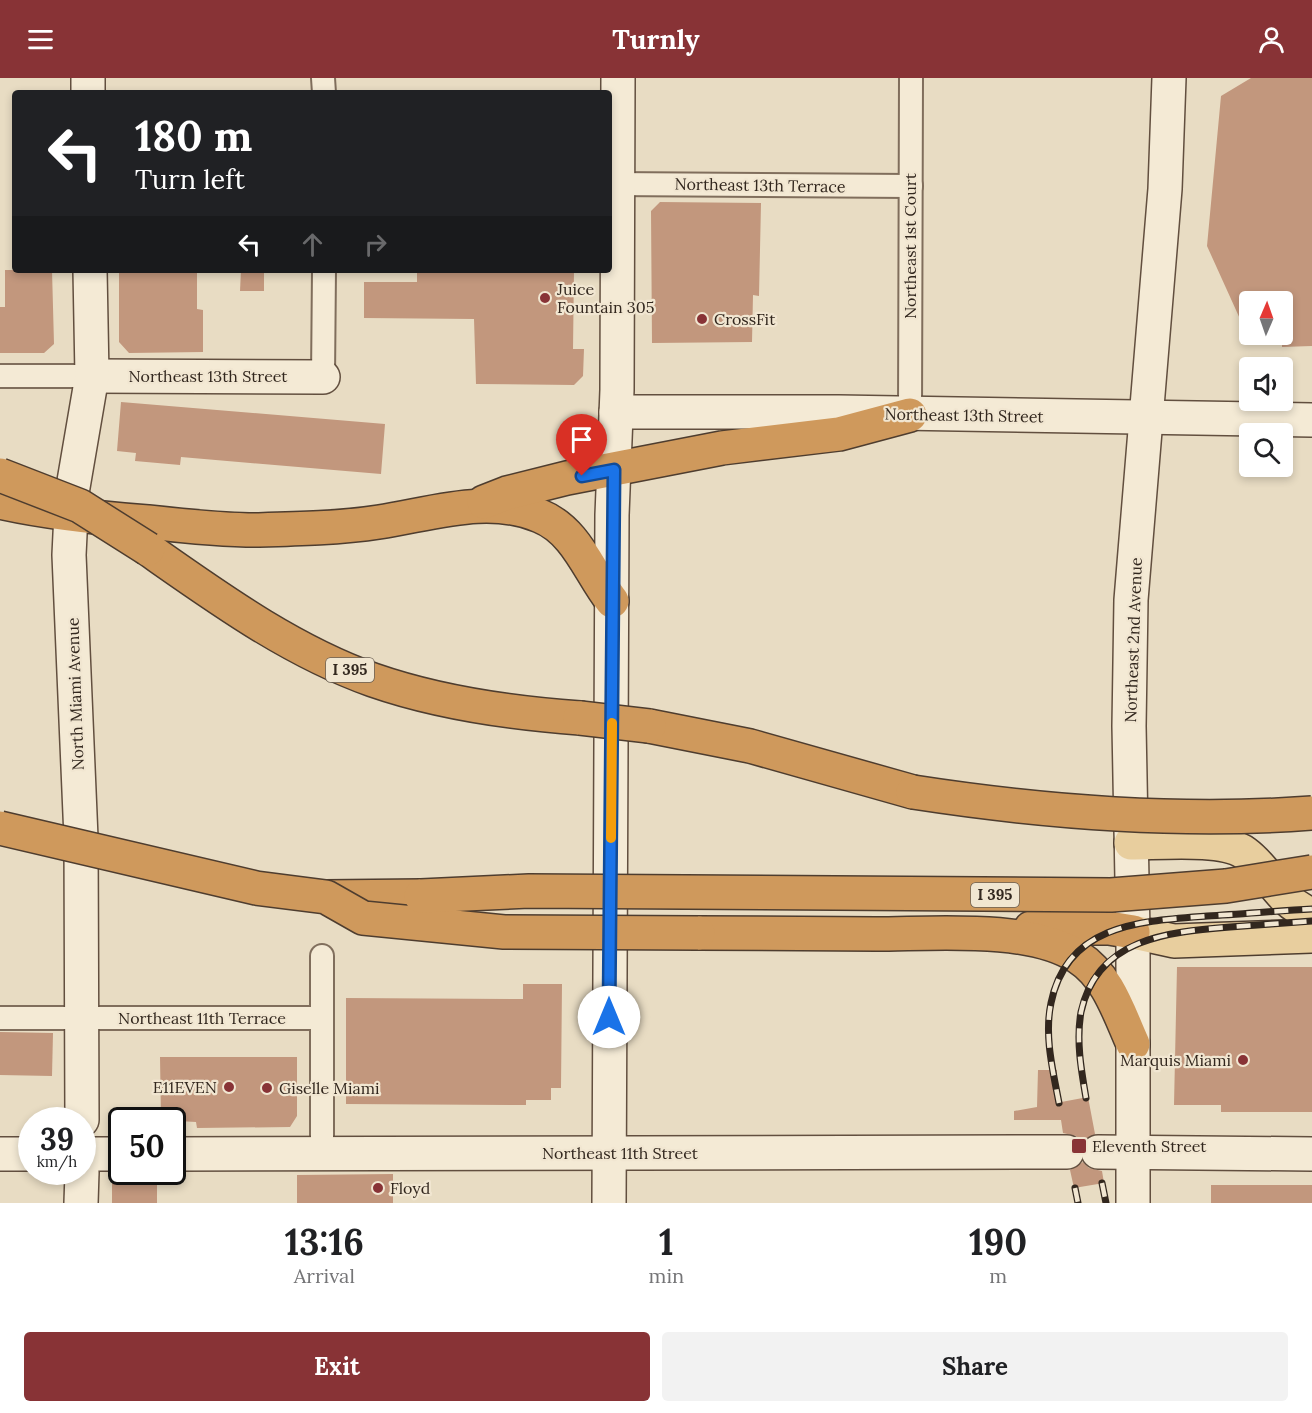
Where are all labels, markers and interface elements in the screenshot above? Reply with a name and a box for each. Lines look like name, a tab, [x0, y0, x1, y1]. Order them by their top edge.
text: Turnly	[612, 22, 700, 56]
icon: menu	[24, 23, 57, 56]
icon: person	[1255, 23, 1288, 56]
text: 180 m	[135, 109, 252, 163]
icon: left	[36, 114, 114, 192]
text: Turn left	[135, 162, 245, 196]
street label: Northeast 1st Court	[900, 172, 920, 319]
street label: Northeast 13th Terrace	[674, 174, 846, 196]
icon: left	[233, 228, 266, 261]
icon: ahead	[296, 228, 329, 261]
icon: right	[359, 228, 392, 261]
place label: Juice Fountain 305	[556, 279, 654, 317]
marker: Juice Fountain 305	[538, 291, 552, 305]
north arrow	[1239, 291, 1293, 345]
map controls	[1239, 291, 1293, 477]
place label: CrossFit	[714, 309, 776, 329]
marker: CrossFit	[695, 312, 709, 326]
button: sound	[1239, 357, 1293, 411]
street label: Northeast 13th Street	[129, 366, 288, 386]
street label: Northeast 13th Street	[884, 404, 1044, 426]
pin	[556, 414, 607, 476]
icon: arrive	[565, 423, 598, 456]
button: search	[1239, 423, 1293, 477]
street label: Northeast 2nd Avenue	[1120, 557, 1146, 723]
street label: North Miami Avenue	[62, 617, 88, 771]
road number: I 395	[326, 658, 374, 682]
road number: I 395	[971, 883, 1019, 907]
position arrow	[577, 985, 641, 1049]
street label: Northeast 11th Terrace	[118, 1008, 286, 1028]
place label: Marquis Miami	[1120, 1050, 1231, 1070]
marker: Marquis Miami	[1236, 1053, 1250, 1067]
place label: E11EVEN	[153, 1077, 217, 1097]
place label: Giselle Miami	[279, 1078, 380, 1098]
marker: E11EVEN	[222, 1080, 236, 1094]
marker: Giselle Miami	[260, 1081, 274, 1095]
speed limit sign: 50	[108, 1107, 186, 1185]
text: 39	[40, 1120, 74, 1158]
place label: Eleventh Street	[1092, 1136, 1207, 1156]
marker: Eleventh Street	[1070, 1137, 1088, 1155]
street label: Northeast 11th Street	[542, 1143, 699, 1163]
text: km/h	[37, 1152, 77, 1171]
place label: Floyd	[390, 1178, 431, 1198]
marker: Floyd	[371, 1181, 385, 1195]
text: 13:16	[285, 1219, 364, 1265]
text: 1	[659, 1219, 674, 1265]
text: 190	[969, 1219, 1027, 1265]
text: Arrival	[294, 1263, 355, 1288]
text: min	[649, 1263, 684, 1288]
text: m	[989, 1263, 1007, 1288]
button: Exit	[24, 1332, 650, 1401]
button: Share	[662, 1332, 1288, 1401]

